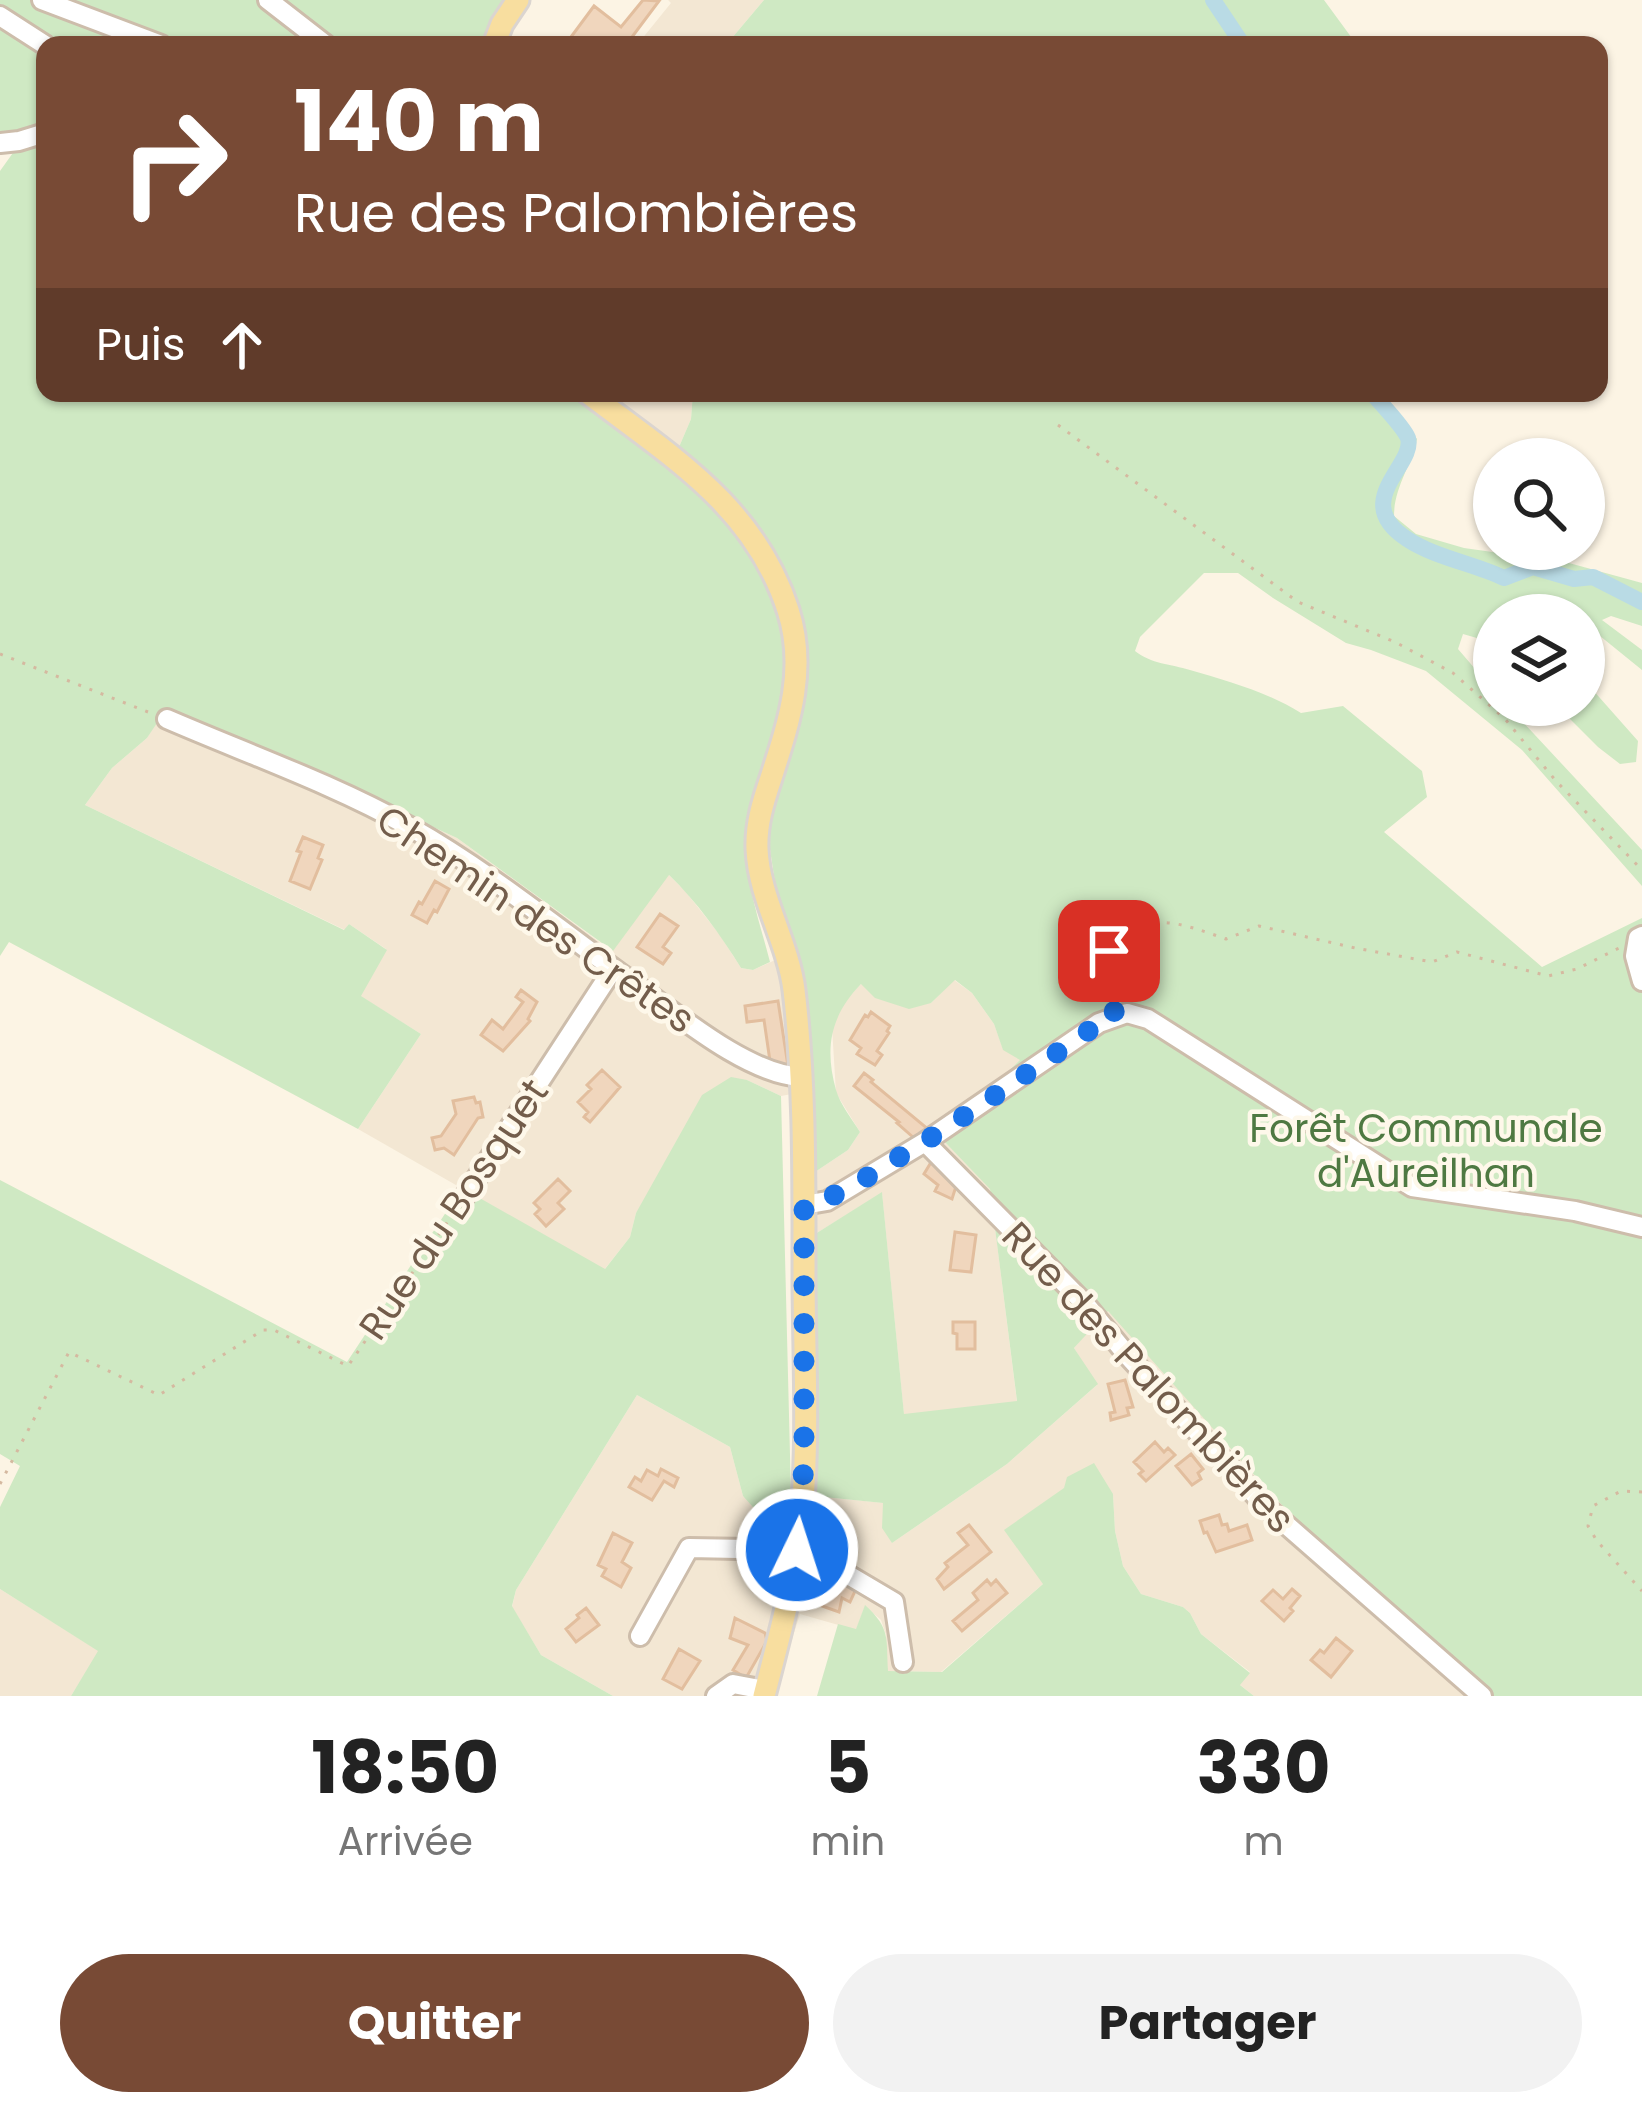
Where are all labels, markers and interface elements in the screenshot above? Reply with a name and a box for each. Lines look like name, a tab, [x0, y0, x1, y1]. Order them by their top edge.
text: 140 m	[294, 63, 544, 180]
icon: right	[96, 84, 252, 240]
text: Rue des Palombières	[294, 175, 858, 251]
icon: ahead	[209, 312, 275, 378]
text: Puis	[96, 313, 185, 376]
map controls	[1473, 438, 1605, 726]
button: search	[1473, 438, 1605, 570]
button: layers	[1473, 594, 1605, 726]
street label: Chemin des Crêtes	[366, 792, 706, 1047]
pin	[1058, 900, 1160, 1002]
icon: arrive	[1076, 918, 1142, 984]
street label: Rue du Bosquet	[346, 1068, 561, 1351]
park label: Forêt Communale d'Aureilhan	[1249, 1101, 1603, 1201]
street label: Rue des Palombières	[990, 1210, 1308, 1545]
position arrow	[734, 1487, 860, 1613]
text: 18:50	[311, 1717, 499, 1818]
text: 5	[825, 1717, 871, 1818]
text: 330	[1197, 1717, 1331, 1818]
text: Arrivée	[338, 1814, 473, 1869]
text: min	[811, 1814, 885, 1869]
text: m	[1244, 1814, 1284, 1869]
button: Quitter	[60, 1954, 809, 2092]
button: Partager	[833, 1954, 1582, 2092]

